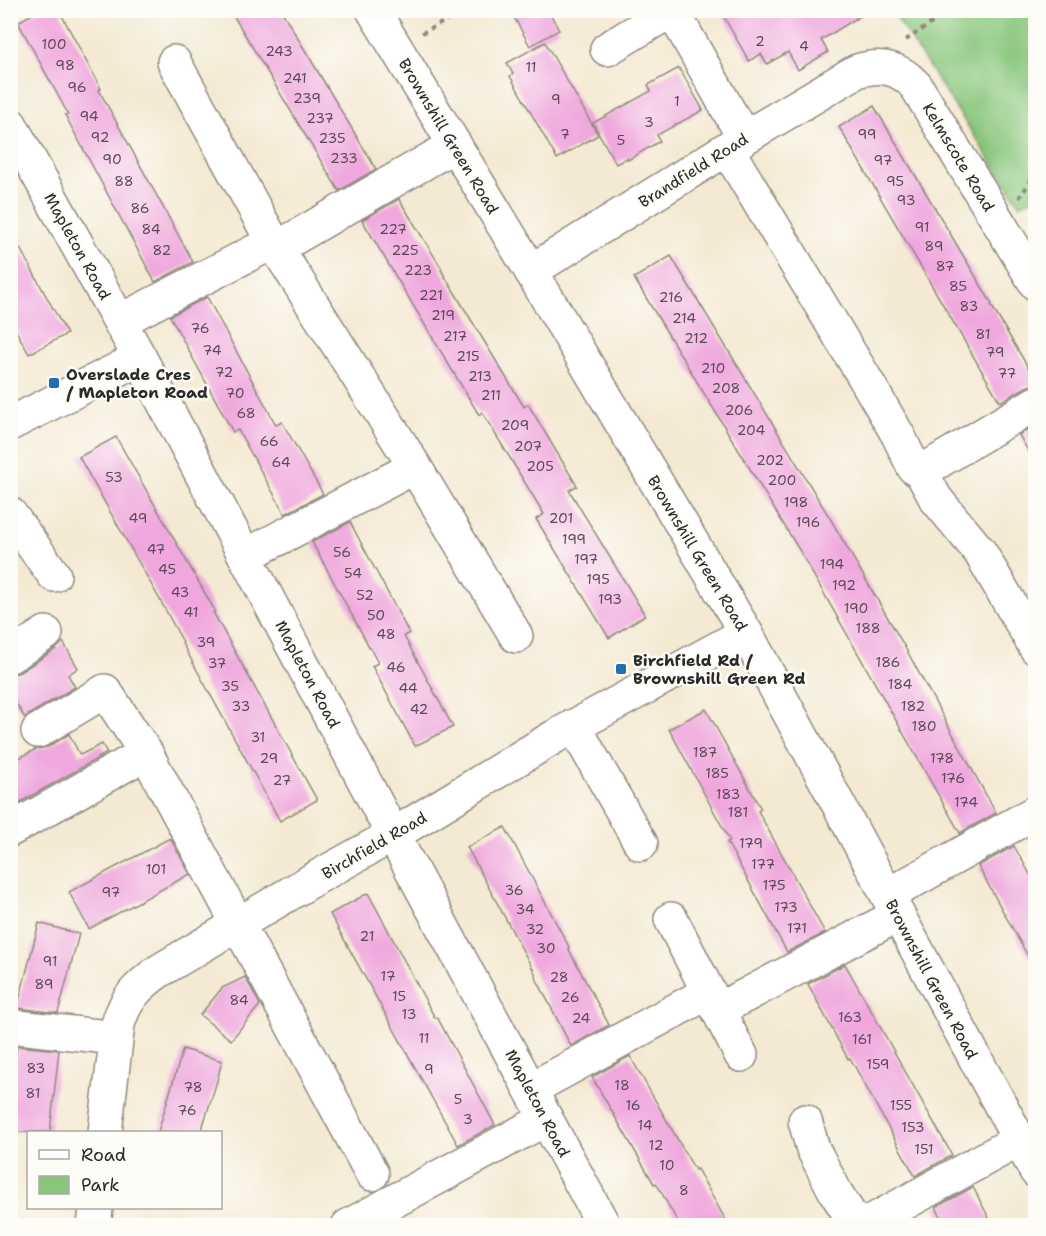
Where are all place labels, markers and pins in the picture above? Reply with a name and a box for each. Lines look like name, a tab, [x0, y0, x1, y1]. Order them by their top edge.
place label: Overslade Cres / Mapleton Road	[66, 364, 208, 403]
marker: Overslade Cres / Mapleton Road	[47, 376, 61, 390]
place label: Birchfield Rd / Brownshill Green Rd	[633, 650, 806, 689]
marker: Birchfield Rd / Brownshill Green Rd	[614, 662, 628, 676]

